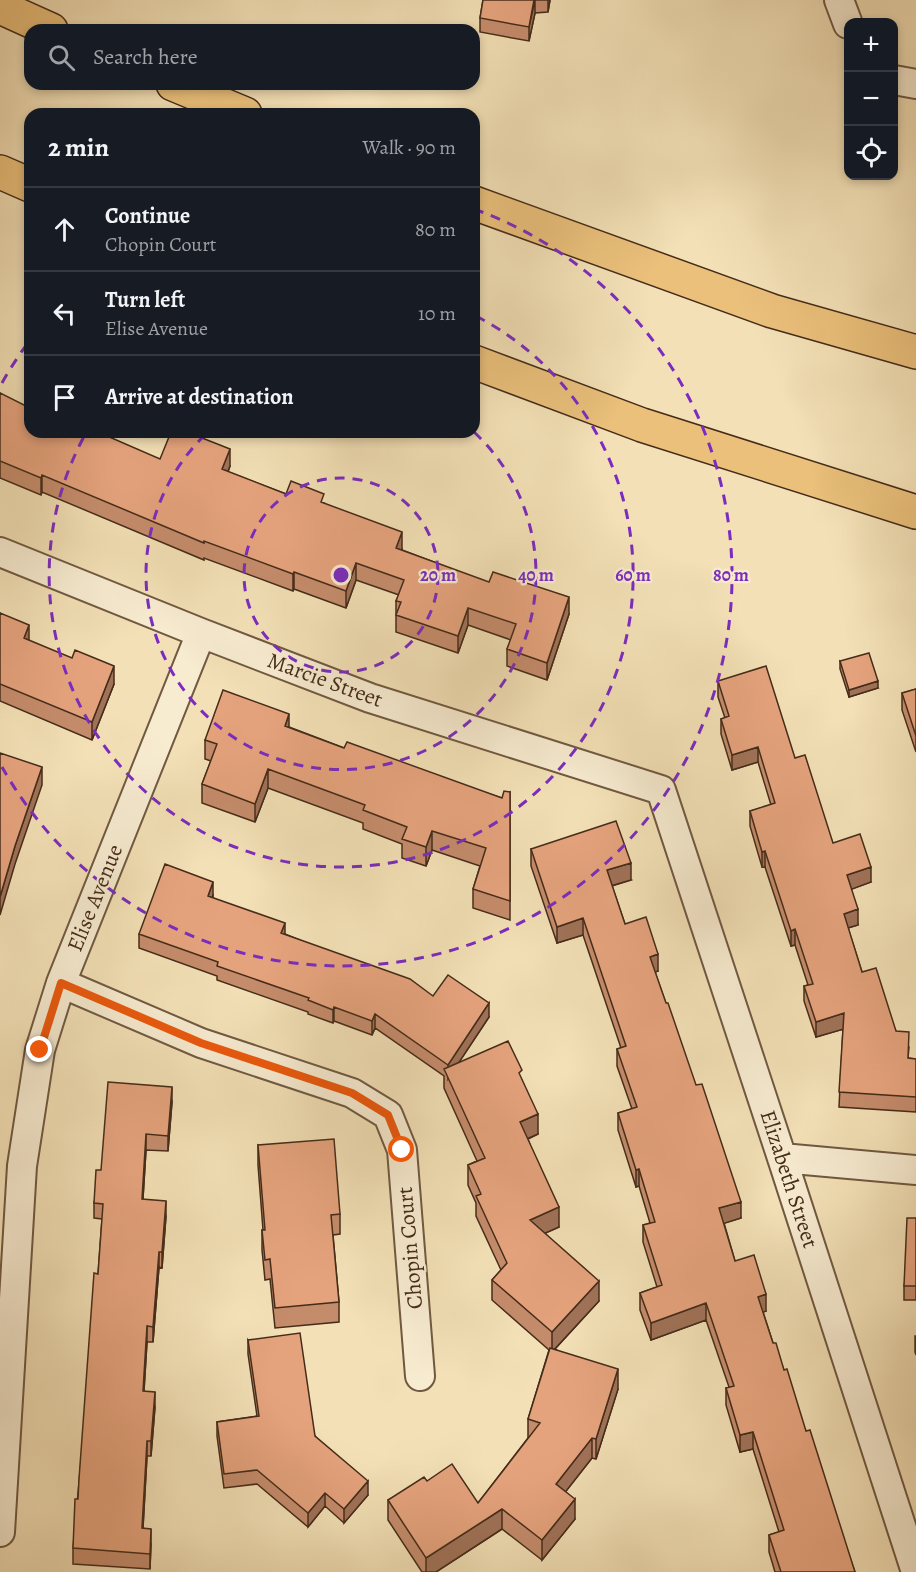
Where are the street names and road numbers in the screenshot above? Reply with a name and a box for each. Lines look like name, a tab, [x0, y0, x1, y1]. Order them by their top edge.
street label: Marcie Street	[263, 645, 387, 715]
street label: Elise Avenue	[60, 840, 130, 956]
street label: Elizabeth Street	[753, 1106, 825, 1252]
street label: Chopin Court	[390, 1186, 430, 1310]

